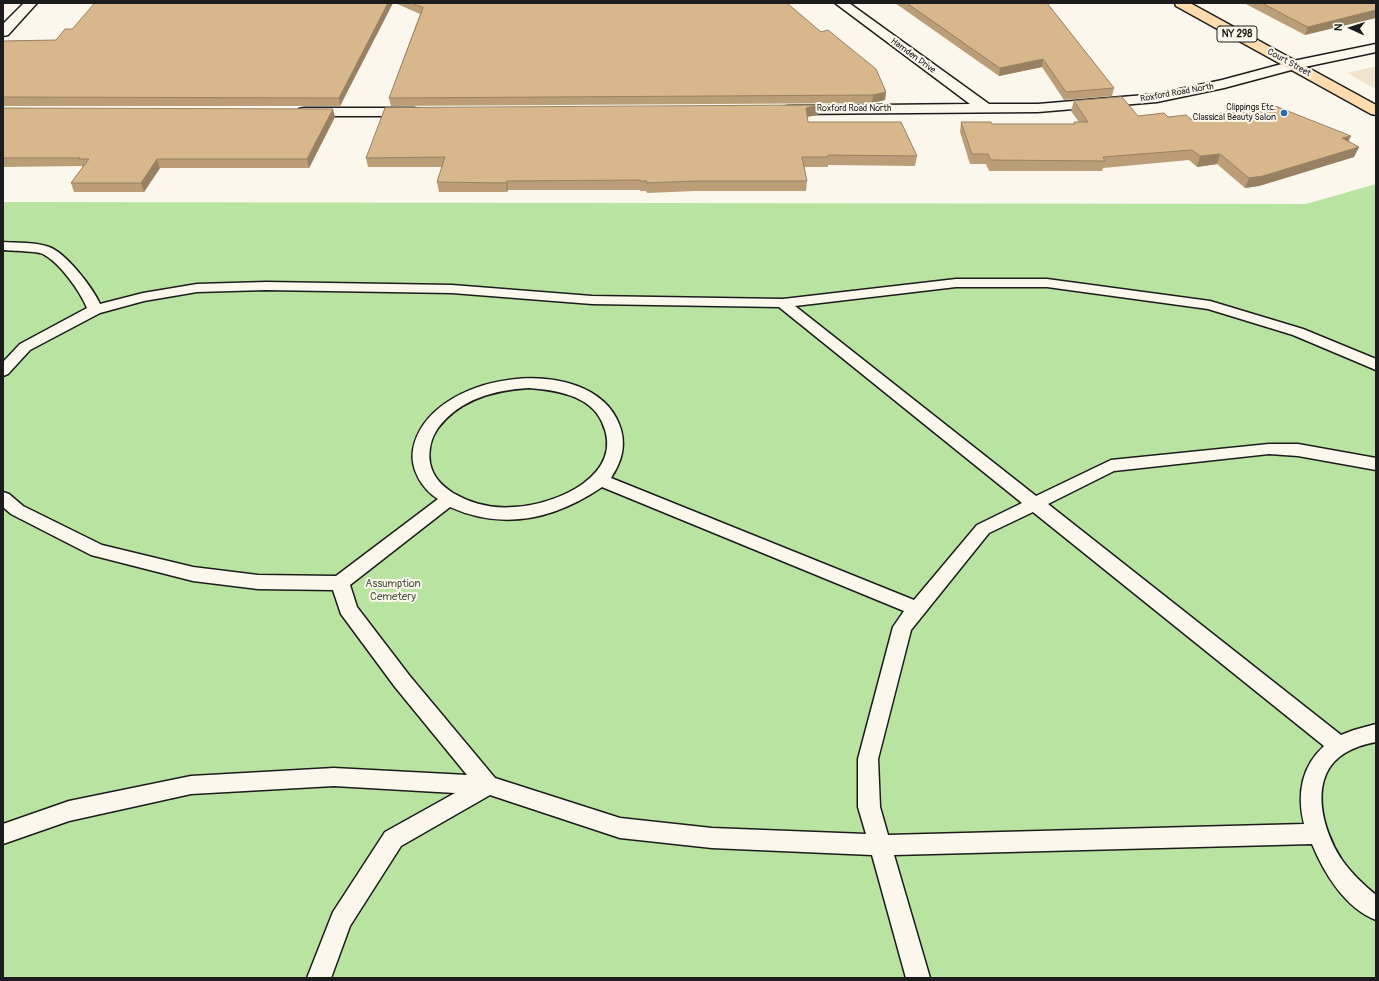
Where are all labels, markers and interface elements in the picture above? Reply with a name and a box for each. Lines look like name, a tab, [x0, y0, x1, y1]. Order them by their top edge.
north arrow	[1331, 8, 1371, 48]
text: N	[1332, 23, 1345, 31]
road number: NY 298	[1217, 26, 1257, 42]
street label: Hamden Drive	[888, 36, 938, 76]
street label: Court Street	[1265, 47, 1313, 79]
street label: Roxford Road North	[1139, 81, 1215, 105]
place label: Clippings Etc. Classical Beauty Salon	[1193, 103, 1276, 124]
street label: Roxford Road North	[817, 104, 891, 114]
marker: Clippings Etc. Classical Beauty Salon	[1279, 108, 1289, 118]
park label: Assumption Cemetery	[365, 577, 421, 603]

